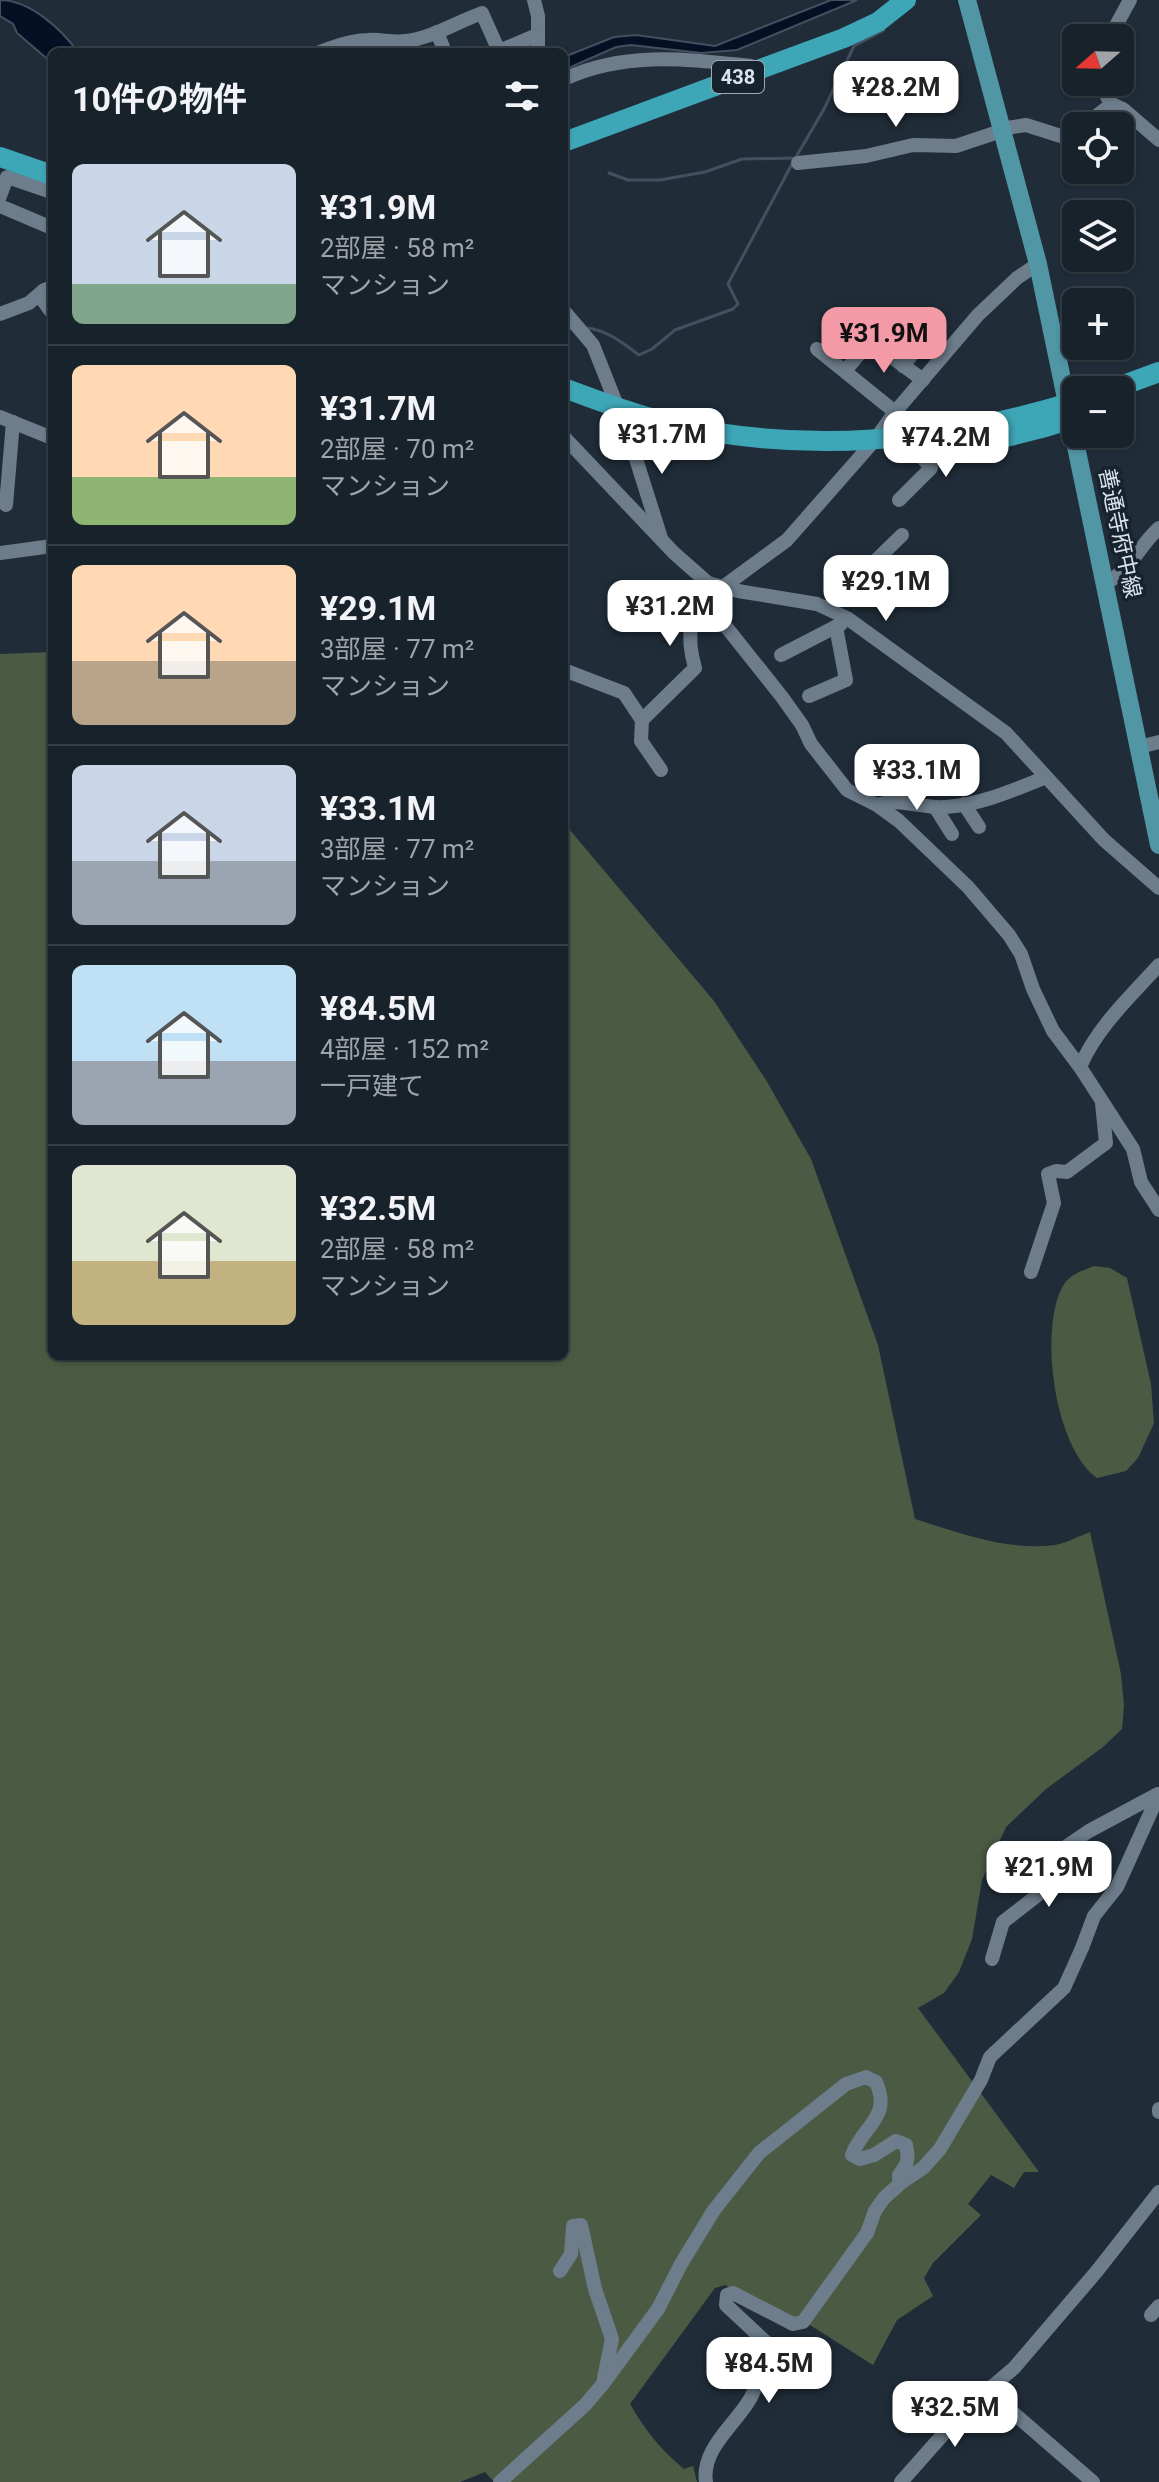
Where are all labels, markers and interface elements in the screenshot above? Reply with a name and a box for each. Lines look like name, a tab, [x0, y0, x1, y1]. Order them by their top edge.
north arrow	[1062, 24, 1134, 96]
map controls	[1062, 24, 1134, 448]
road number: 438	[712, 61, 764, 93]
pin: ¥28.2M	[831, 61, 961, 129]
text: ¥28.2M	[852, 72, 941, 102]
icon: filters	[500, 74, 544, 118]
text: 10件の物件	[72, 79, 247, 119]
button: locate	[1062, 112, 1134, 184]
text: ¥31.9M	[320, 187, 436, 227]
icon: home	[136, 196, 232, 292]
button: layers	[1062, 200, 1134, 272]
text: 2部屋 · 58 m²	[320, 233, 474, 263]
text: マンション	[320, 270, 450, 300]
button: +	[1062, 288, 1134, 360]
pin: ¥31.9M	[819, 307, 949, 375]
text: ¥31.9M	[840, 318, 929, 348]
button: −	[1062, 376, 1134, 448]
text: ¥31.7M	[320, 388, 436, 428]
icon: home	[136, 397, 232, 493]
pin: ¥31.7M	[597, 408, 727, 476]
pin: ¥74.2M	[881, 411, 1011, 479]
text: ¥31.7M	[618, 419, 707, 449]
text: ¥74.2M	[902, 422, 991, 452]
text: 2部屋 · 70 m²	[320, 434, 474, 464]
street label: 善通寺府中線	[1094, 466, 1146, 600]
text: マンション	[320, 471, 450, 501]
pin: ¥29.1M	[821, 555, 951, 623]
text: ¥29.1M	[842, 566, 931, 596]
pin: ¥31.2M	[605, 580, 735, 648]
text: ¥29.1M	[320, 588, 436, 628]
text: ¥31.2M	[626, 591, 715, 621]
icon: home	[136, 597, 232, 693]
text: 3部屋 · 77 m²	[320, 634, 474, 664]
text: マンション	[320, 671, 450, 701]
pin: ¥33.1M	[852, 744, 982, 812]
text: ¥33.1M	[873, 755, 962, 785]
text: ¥33.1M	[320, 788, 436, 828]
icon: home	[136, 797, 232, 893]
text: 3部屋 · 77 m²	[320, 834, 474, 864]
text: マンション	[320, 871, 450, 901]
text: ¥84.5M	[320, 988, 436, 1028]
icon: home	[136, 997, 232, 1093]
text: 4部屋 · 152 m²	[320, 1034, 489, 1064]
text: 一戸建て	[320, 1071, 424, 1101]
text: ¥32.5M	[320, 1188, 436, 1228]
icon: home	[136, 1197, 232, 1293]
text: 2部屋 · 58 m²	[320, 1234, 474, 1264]
text: マンション	[320, 1271, 450, 1301]
pin: ¥21.9M	[984, 1841, 1114, 1909]
text: ¥21.9M	[1005, 1852, 1094, 1882]
pin: ¥84.5M	[704, 2337, 834, 2405]
text: ¥84.5M	[725, 2348, 814, 2378]
pin: ¥32.5M	[890, 2381, 1020, 2449]
text: ¥32.5M	[911, 2392, 1000, 2422]

